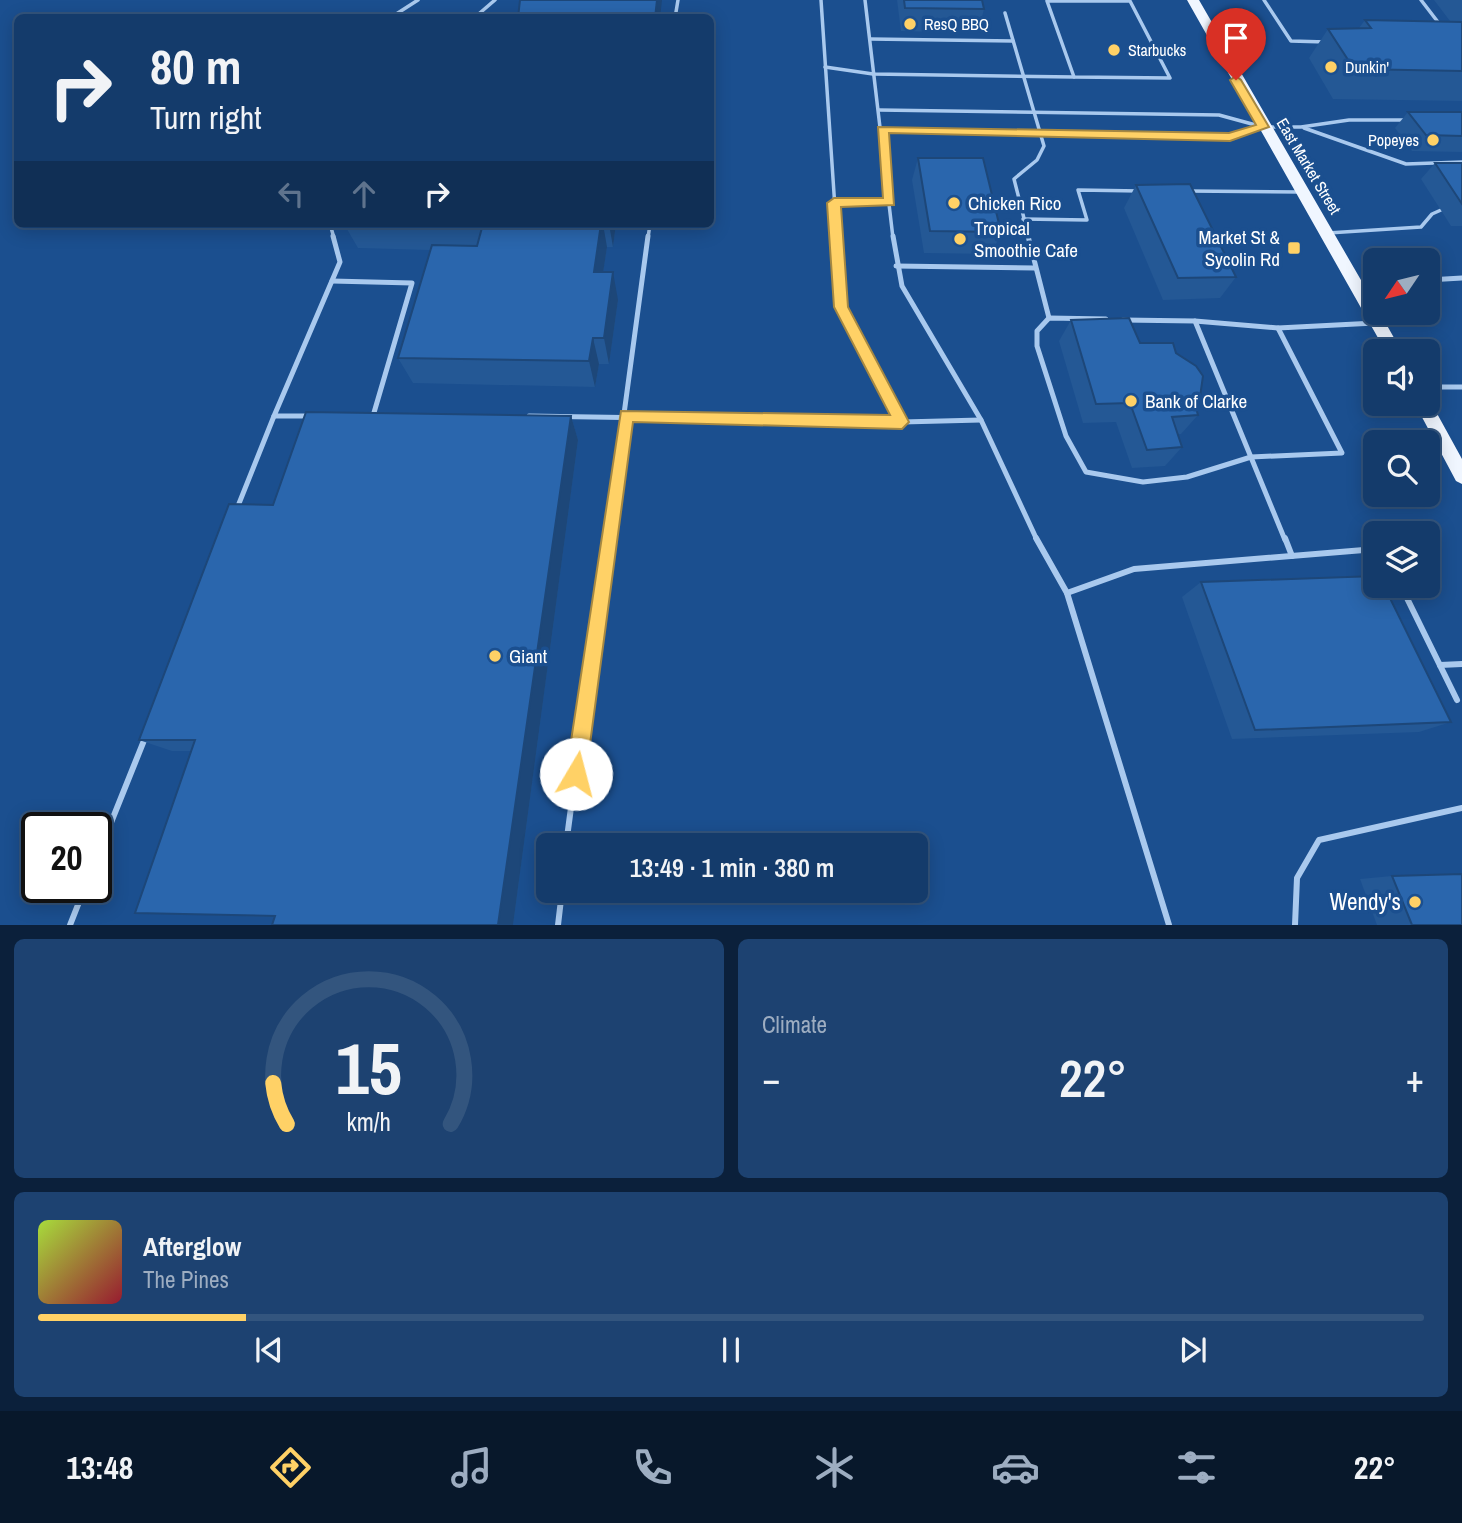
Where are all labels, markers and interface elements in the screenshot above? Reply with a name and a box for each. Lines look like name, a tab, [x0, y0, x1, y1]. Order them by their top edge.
pin	[1206, 8, 1266, 80]
place label: ResQ BBQ	[924, 13, 989, 35]
marker: ResQ BBQ	[902, 16, 918, 32]
icon: arrive	[1217, 19, 1255, 57]
text: 80 m	[150, 33, 242, 99]
place label: Starbucks	[1128, 39, 1186, 61]
icon: right	[35, 42, 126, 133]
marker: Starbucks	[1106, 42, 1122, 58]
place label: Dunkin'	[1345, 56, 1389, 78]
marker: Dunkin'	[1323, 59, 1339, 75]
text: Turn right	[150, 96, 262, 139]
street label: East Market Street	[1272, 114, 1347, 219]
place label: Popeyes	[1368, 129, 1419, 151]
marker: Popeyes	[1425, 132, 1441, 148]
icon: left	[272, 175, 310, 213]
icon: ahead	[345, 175, 383, 213]
icon: right	[418, 175, 456, 213]
place label: Chicken Rico	[968, 190, 1062, 216]
marker: Chicken Rico	[946, 195, 962, 211]
place label: Tropical Smoothie Cafe	[974, 215, 1078, 263]
place label: Market St & Sycolin Rd	[1199, 224, 1281, 272]
marker: Tropical Smoothie Cafe	[952, 231, 968, 247]
marker: Market St & Sycolin Rd	[1286, 240, 1302, 256]
north arrow	[1363, 248, 1440, 326]
map controls	[1363, 248, 1440, 598]
button: sound	[1363, 339, 1440, 416]
place label: Bank of Clarke	[1145, 388, 1247, 414]
marker: Bank of Clarke	[1123, 393, 1139, 409]
button: search	[1363, 430, 1440, 507]
button: layers	[1363, 521, 1440, 598]
place label: Giant	[509, 643, 548, 669]
marker: Giant	[487, 648, 503, 664]
position arrow	[539, 737, 613, 811]
speed limit sign: 20	[21, 812, 112, 903]
text: 13:49 · 1 min · 380 m	[630, 850, 834, 885]
place label: Wendy's	[1330, 886, 1401, 917]
marker: Wendy's	[1407, 894, 1423, 910]
text: Climate	[762, 1009, 827, 1040]
text: 15	[336, 1020, 402, 1118]
text: 22°	[1059, 1043, 1127, 1113]
text: −	[762, 1053, 780, 1104]
text: +	[1406, 1053, 1424, 1104]
text: km/h	[347, 1105, 391, 1139]
text: Afterglow	[143, 1229, 241, 1264]
text: The Pines	[143, 1264, 229, 1295]
icon: previous	[250, 1331, 288, 1369]
icon: pause	[712, 1331, 750, 1369]
icon: next	[1174, 1331, 1212, 1369]
icon: directions	[266, 1443, 315, 1492]
icon: music	[447, 1443, 496, 1492]
icon: phone	[628, 1443, 677, 1492]
icon: climate	[810, 1443, 859, 1492]
icon: car	[991, 1443, 1040, 1492]
icon: filters	[1172, 1443, 1221, 1492]
text: 13:48	[66, 1446, 133, 1489]
text: 22°	[1354, 1446, 1396, 1489]

